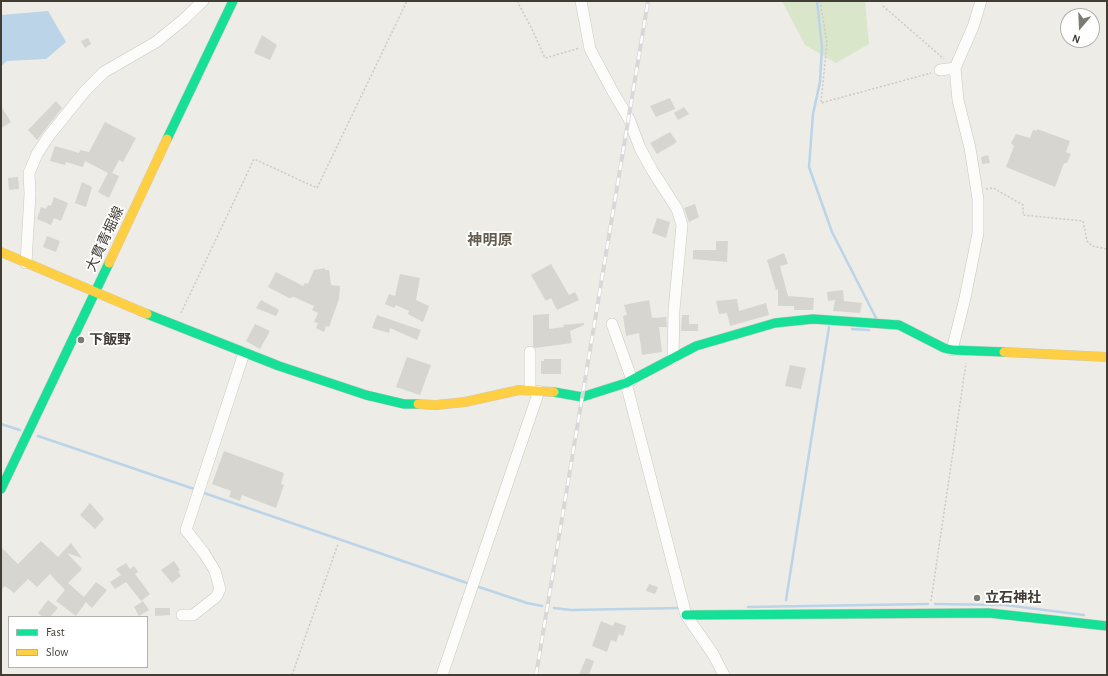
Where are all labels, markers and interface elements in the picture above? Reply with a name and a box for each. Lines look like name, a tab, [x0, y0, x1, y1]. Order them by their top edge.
north arrow	[1060, 8, 1100, 48]
text: N	[1071, 32, 1082, 45]
street label: 大貫青堀線	[83, 204, 127, 274]
district label: 神明原	[468, 231, 512, 249]
place label: 下飯野	[89, 332, 131, 348]
marker: 下飯野	[76, 335, 86, 345]
place label: 立石神社	[985, 590, 1041, 606]
marker: 立石神社	[972, 593, 982, 603]
legend	[8, 616, 148, 668]
text: Fast	[46, 626, 65, 638]
text: Slow	[46, 646, 68, 658]

